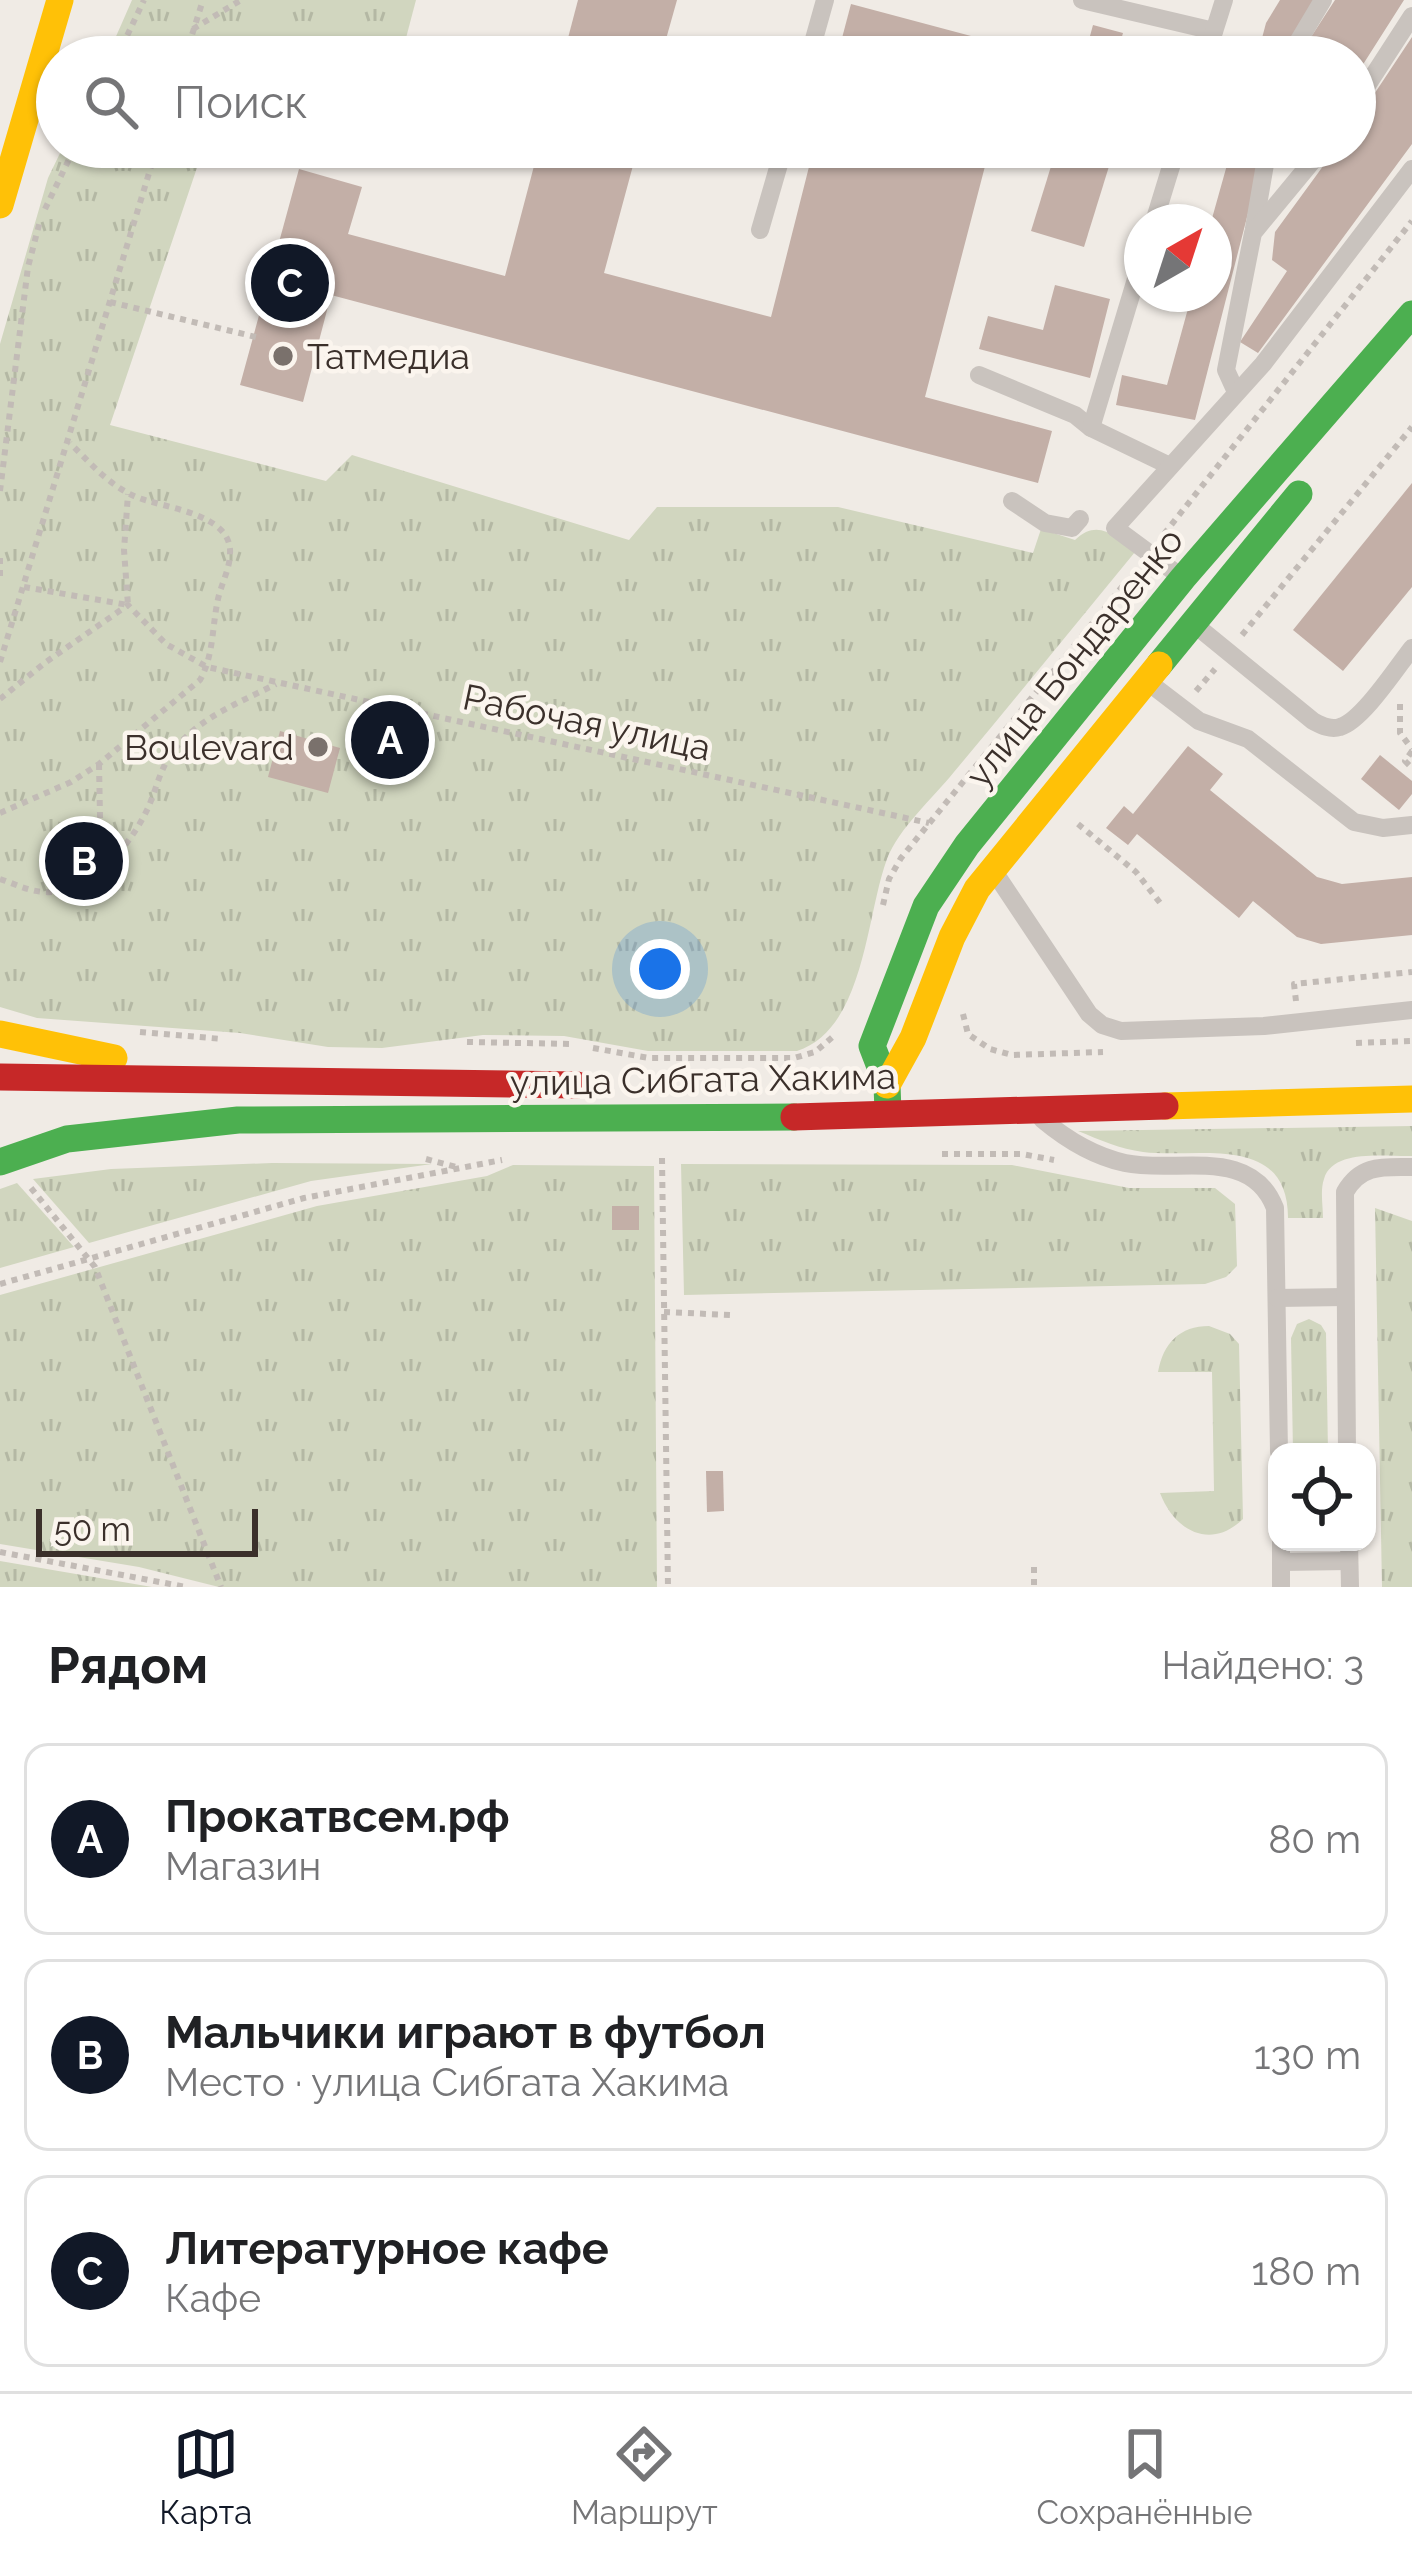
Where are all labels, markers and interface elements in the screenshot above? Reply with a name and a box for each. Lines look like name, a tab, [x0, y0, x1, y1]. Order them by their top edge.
search box	[36, 36, 1376, 168]
icon: search	[78, 69, 144, 135]
text: Поиск	[174, 76, 308, 129]
north arrow	[1124, 204, 1232, 312]
pin: C	[251, 238, 329, 328]
place label: Татмедиа	[307, 335, 470, 377]
marker: Татмедиа	[270, 343, 296, 369]
street label: улица Бондаренко	[957, 519, 1191, 795]
street label: Рабочая улица	[459, 675, 715, 769]
pin: A	[351, 695, 429, 785]
place label: Boulevard	[124, 726, 294, 768]
marker: Boulevard	[305, 734, 331, 760]
pin: B	[45, 816, 123, 906]
your location	[630, 939, 690, 999]
street label: улица Сибгата Хакима	[510, 1055, 896, 1103]
map controls	[1268, 1443, 1376, 1551]
button: locate	[1268, 1443, 1376, 1551]
scale bar	[36, 1503, 258, 1556]
text: 50 m	[54, 1510, 131, 1549]
text: Рядом	[48, 1635, 208, 1695]
text: Найдено: 3	[1161, 1642, 1364, 1688]
text: Прокатвсем.рф	[165, 1790, 509, 1843]
text: A	[77, 1816, 103, 1862]
text: 80 m	[1268, 1816, 1361, 1862]
text: Магазин	[165, 1843, 321, 1889]
text: Мальчики играют в футбол	[165, 2006, 766, 2059]
text: B	[77, 2032, 103, 2078]
text: 130 m	[1254, 2032, 1361, 2078]
text: Место · улица Сибгата Хакима	[165, 2059, 729, 2105]
text: Литературное кафе	[165, 2222, 609, 2275]
text: C	[77, 2248, 103, 2294]
text: 180 m	[1252, 2248, 1361, 2294]
text: Кафе	[165, 2275, 261, 2321]
tab: Карта	[159, 2421, 252, 2532]
tab: Маршрут	[571, 2421, 718, 2532]
tab: Сохранённые	[1037, 2421, 1253, 2532]

